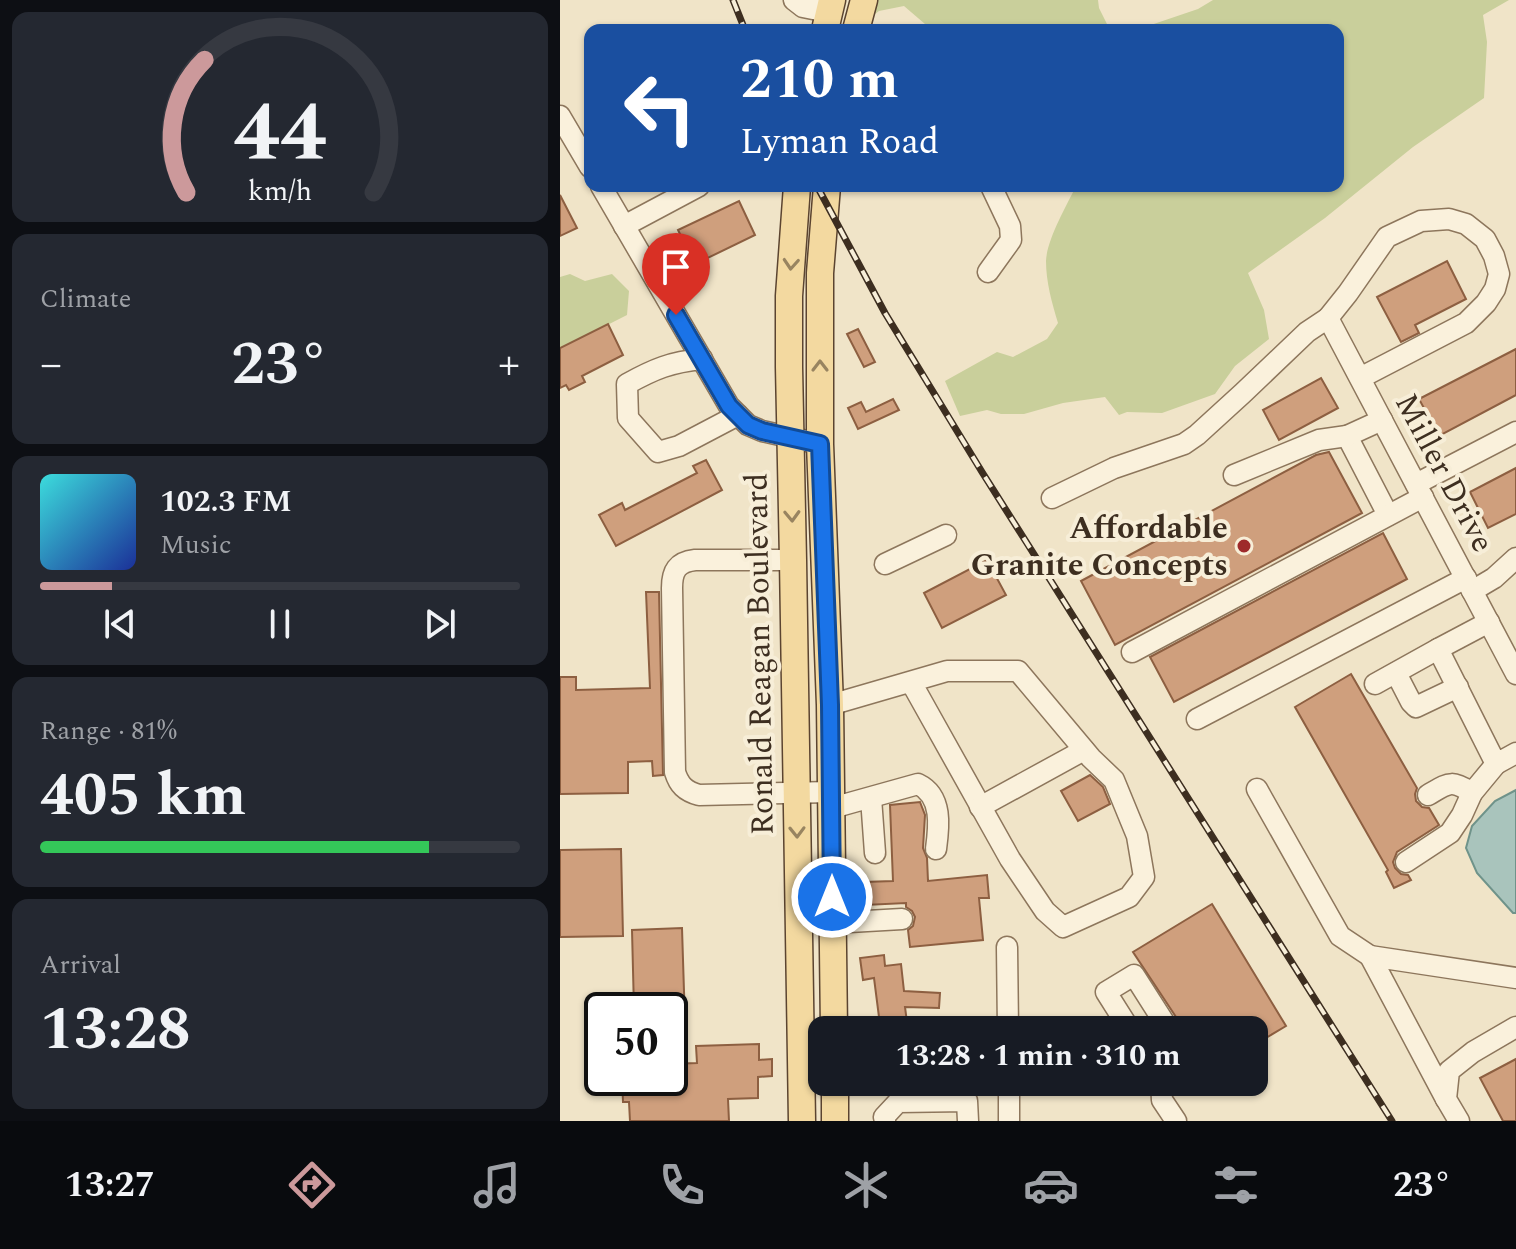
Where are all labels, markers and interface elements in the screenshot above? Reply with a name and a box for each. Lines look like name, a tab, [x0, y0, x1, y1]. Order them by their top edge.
text: 210 m	[740, 38, 899, 123]
icon: left	[608, 56, 712, 160]
text: 44	[233, 70, 327, 197]
text: Lyman Road	[740, 115, 939, 170]
text: km/h	[248, 170, 312, 213]
pin	[642, 233, 710, 315]
icon: arrive	[654, 245, 698, 289]
one-way arrow	[783, 258, 800, 271]
text: Climate	[40, 279, 131, 319]
text: 23°	[231, 319, 329, 411]
text: −	[40, 331, 62, 398]
text: +	[498, 331, 520, 398]
one-way arrow	[811, 359, 829, 372]
street label: Miller Drive	[1382, 385, 1506, 561]
street label: Ronald Reagan Boulevard	[732, 472, 788, 836]
text: 102.3 FM	[160, 479, 292, 525]
place label: Affordable Granite Concepts	[971, 504, 1228, 590]
one-way arrow	[784, 510, 801, 523]
text: Music	[160, 525, 231, 565]
marker: Affordable Granite Concepts	[1235, 537, 1253, 555]
icon: previous	[98, 602, 142, 646]
icon: pause	[258, 602, 302, 646]
icon: next	[418, 602, 462, 646]
text: Range · 81%	[40, 711, 177, 751]
text: 405 km	[40, 750, 246, 842]
one-way arrow	[788, 826, 806, 839]
position arrow	[790, 855, 874, 939]
text: Arrival	[40, 945, 121, 985]
text: 13:28	[40, 984, 191, 1076]
speed limit sign: 50	[584, 992, 688, 1096]
text: 13:28 · 1 min · 310 m	[895, 1033, 1181, 1079]
icon: directions	[284, 1157, 340, 1213]
icon: music	[469, 1157, 525, 1213]
icon: phone	[654, 1157, 710, 1213]
icon: climate	[838, 1157, 894, 1213]
icon: car	[1023, 1157, 1079, 1213]
icon: filters	[1208, 1157, 1264, 1213]
text: 13:27	[64, 1158, 155, 1213]
text: 23°	[1393, 1158, 1452, 1213]

